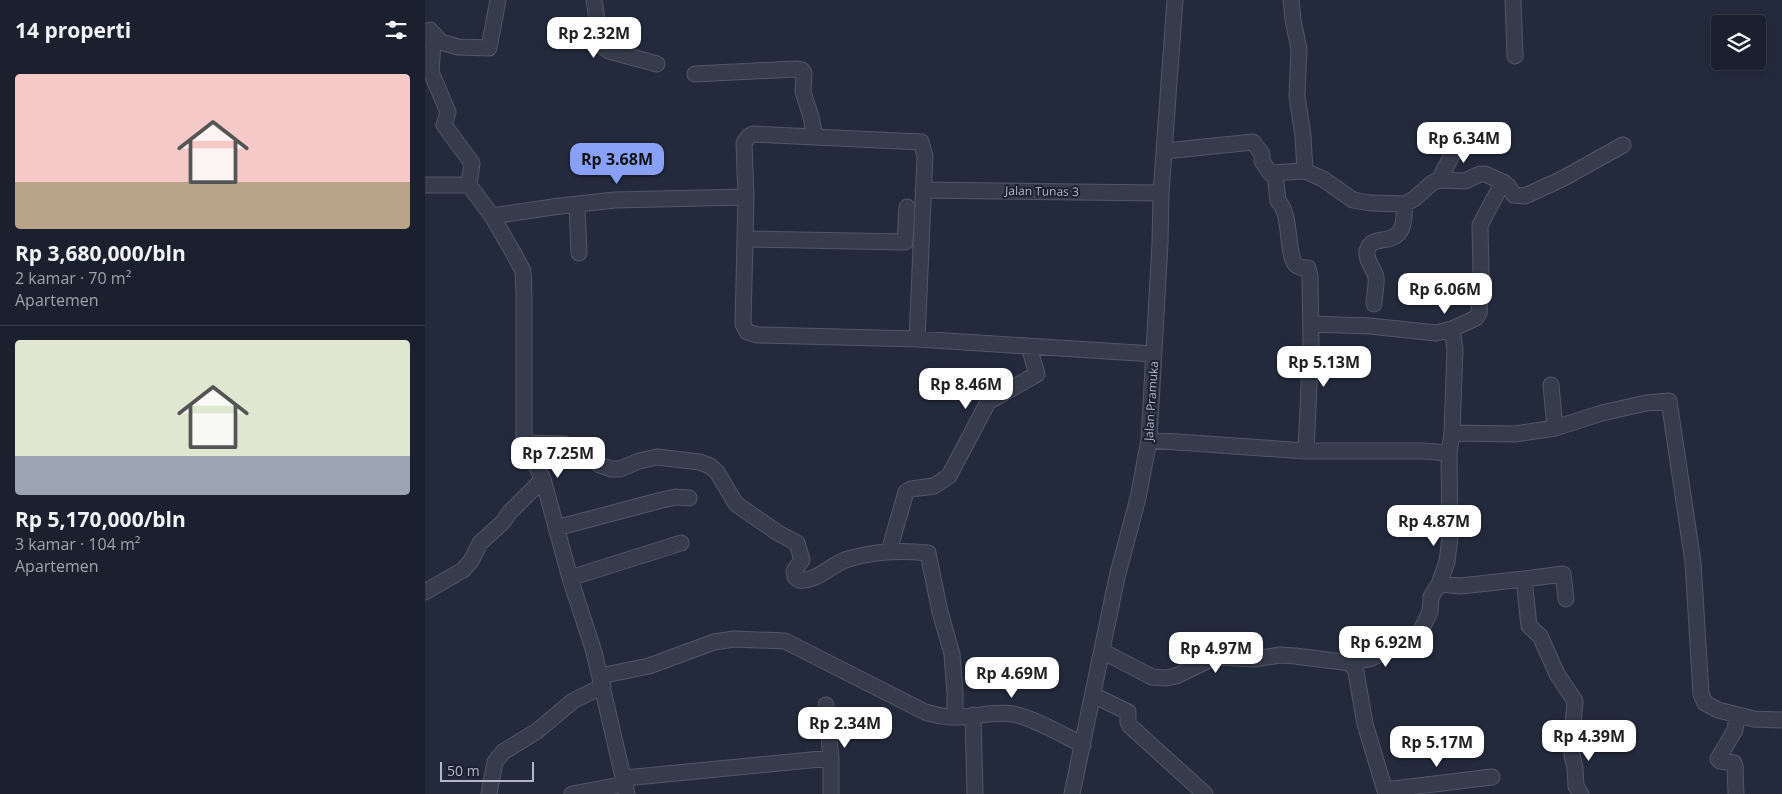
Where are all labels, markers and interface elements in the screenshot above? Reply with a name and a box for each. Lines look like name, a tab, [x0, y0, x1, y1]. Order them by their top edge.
map controls	[1711, 15, 1766, 70]
button: layers	[1711, 15, 1766, 70]
text: 14 properti	[15, 16, 131, 44]
icon: filters	[382, 16, 410, 44]
pin: Rp 2.32M	[542, 17, 646, 59]
text: Rp 2.32M	[558, 22, 630, 44]
icon: home	[168, 107, 258, 197]
pin: Rp 6.34M	[1412, 121, 1516, 164]
text: Rp 6.34M	[1428, 127, 1500, 149]
pin: Rp 3.68M	[565, 142, 669, 185]
text: Rp 3.68M	[581, 148, 653, 170]
street label: Jalan Tunas 3	[1004, 182, 1079, 200]
text: Rp 3,680,000/bln	[15, 239, 186, 267]
text: 2 kamar · 70 m²	[15, 267, 131, 289]
pin: Rp 6.06M	[1393, 272, 1497, 315]
text: Rp 6.06M	[1409, 278, 1481, 300]
text: Apartemen	[15, 289, 99, 311]
pin: Rp 5.13M	[1272, 346, 1376, 388]
text: Rp 5.13M	[1288, 351, 1360, 373]
street label: Jalan Pramuka	[1140, 360, 1162, 443]
pin: Rp 8.46M	[914, 368, 1018, 410]
icon: home	[168, 372, 258, 462]
text: Rp 8.46M	[930, 373, 1002, 395]
pin: Rp 7.25M	[506, 436, 610, 479]
text: Rp 7.25M	[522, 442, 594, 464]
pin: Rp 4.87M	[1382, 504, 1486, 547]
text: Rp 5,170,000/bln	[15, 505, 186, 533]
text: Rp 4.87M	[1398, 510, 1470, 532]
text: 3 kamar · 104 m²	[15, 533, 140, 555]
text: Apartemen	[15, 555, 99, 577]
pin: Rp 6.92M	[1334, 626, 1438, 668]
text: Rp 6.92M	[1350, 631, 1422, 653]
pin: Rp 4.97M	[1164, 632, 1268, 674]
text: Rp 4.97M	[1180, 637, 1252, 659]
pin: Rp 4.69M	[960, 656, 1064, 699]
text: Rp 4.69M	[976, 662, 1048, 684]
pin: Rp 2.34M	[793, 706, 897, 749]
text: Rp 2.34M	[809, 712, 881, 734]
pin: Rp 4.39M	[1537, 720, 1641, 762]
text: Rp 4.39M	[1553, 725, 1625, 747]
pin: Rp 5.17M	[1385, 726, 1489, 768]
text: Rp 5.17M	[1401, 731, 1473, 753]
scale bar	[440, 759, 534, 782]
text: 50 m	[447, 761, 480, 780]

